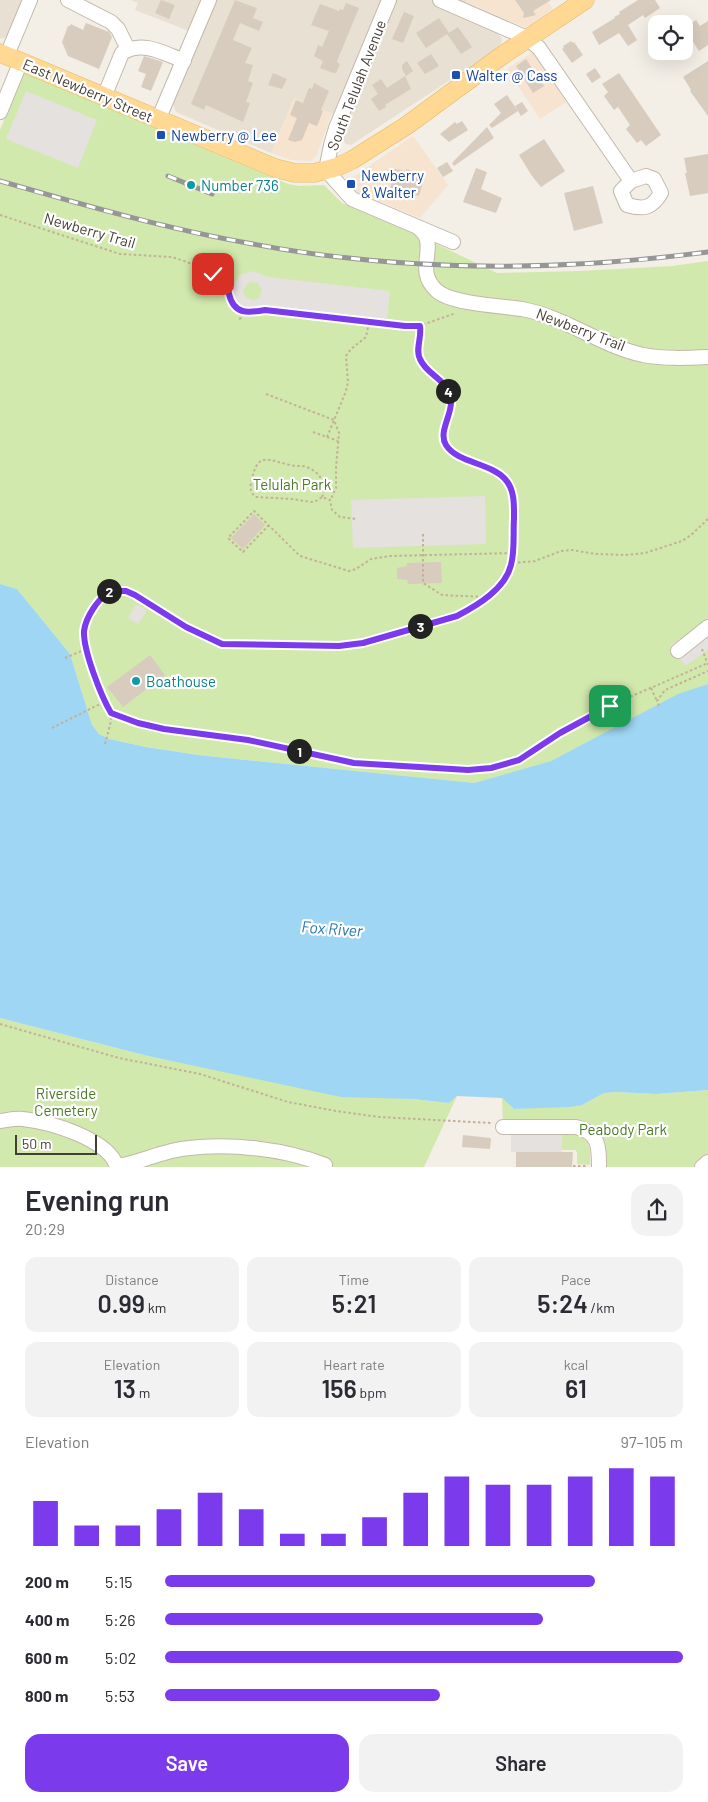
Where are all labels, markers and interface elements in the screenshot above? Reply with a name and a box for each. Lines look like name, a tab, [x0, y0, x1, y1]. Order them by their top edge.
map controls	[648, 15, 693, 60]
button: locate	[648, 15, 693, 60]
street label: South Telulah Avenue	[323, 17, 389, 153]
street label: East Newberry Street	[20, 54, 156, 126]
place label: Walter @ Cass	[466, 66, 558, 84]
marker: Walter @ Cass	[450, 69, 462, 81]
place label: Newberry @ Lee	[171, 126, 277, 144]
marker: Newberry @ Lee	[155, 129, 167, 141]
place label: Newberry & Walter	[361, 166, 424, 201]
place label: Number 736	[201, 176, 279, 194]
marker: Newberry & Walter	[345, 178, 357, 190]
marker: Number 736	[185, 179, 197, 191]
street label: Newberry Trail	[42, 208, 138, 252]
pin	[192, 253, 234, 295]
icon: check	[199, 260, 227, 288]
street label: Newberry Trail	[534, 304, 628, 354]
pin: 4	[436, 378, 460, 404]
text: 4	[444, 383, 453, 400]
park label: Telulah Park	[253, 475, 332, 493]
pin: 2	[96, 578, 122, 604]
text: 2	[106, 583, 113, 600]
pin: 3	[408, 614, 432, 638]
text: 3	[417, 618, 424, 635]
place label: Boathouse	[146, 672, 216, 690]
marker: Boathouse	[130, 675, 142, 687]
pin	[589, 685, 631, 727]
icon: arrive	[596, 692, 624, 720]
pin: 1	[286, 738, 312, 764]
text: 1	[297, 743, 302, 760]
water label: Fox River	[301, 916, 365, 940]
park label: Riverside Cemetery	[34, 1084, 98, 1119]
park label: Peabody Park	[579, 1120, 667, 1138]
scale bar	[15, 1132, 98, 1155]
text: 50 m	[22, 1135, 51, 1152]
text: Evening run	[25, 1183, 170, 1217]
button: share	[631, 1184, 683, 1236]
text: 20:29	[25, 1219, 65, 1238]
text: Distance	[105, 1271, 159, 1288]
text: Time	[339, 1271, 369, 1288]
text: Pace	[561, 1271, 591, 1288]
text: 0.99	[98, 1288, 145, 1318]
text: 5:21	[332, 1288, 376, 1318]
text: 5:24	[537, 1288, 588, 1318]
text: km	[145, 1299, 166, 1316]
text: /km	[588, 1299, 615, 1316]
text: Elevation	[104, 1356, 160, 1373]
text: Heart rate	[323, 1356, 385, 1373]
text: kcal	[564, 1356, 588, 1373]
text: 13	[114, 1373, 136, 1403]
text: 156	[321, 1373, 357, 1403]
text: 61	[565, 1373, 587, 1403]
text: m	[136, 1384, 150, 1401]
text: bpm	[357, 1384, 387, 1401]
text: Elevation	[25, 1432, 89, 1451]
text: 97–105 m	[621, 1432, 683, 1451]
text: 200 m	[25, 1572, 69, 1591]
text: 5:15	[105, 1572, 132, 1591]
text: 400 m	[25, 1610, 69, 1629]
text: 5:26	[105, 1610, 135, 1629]
text: 600 m	[25, 1648, 68, 1667]
text: 5:02	[105, 1648, 136, 1667]
text: 800 m	[25, 1686, 68, 1705]
text: 5:53	[105, 1686, 135, 1705]
button: Save	[25, 1734, 349, 1792]
button: Share	[359, 1734, 683, 1792]

